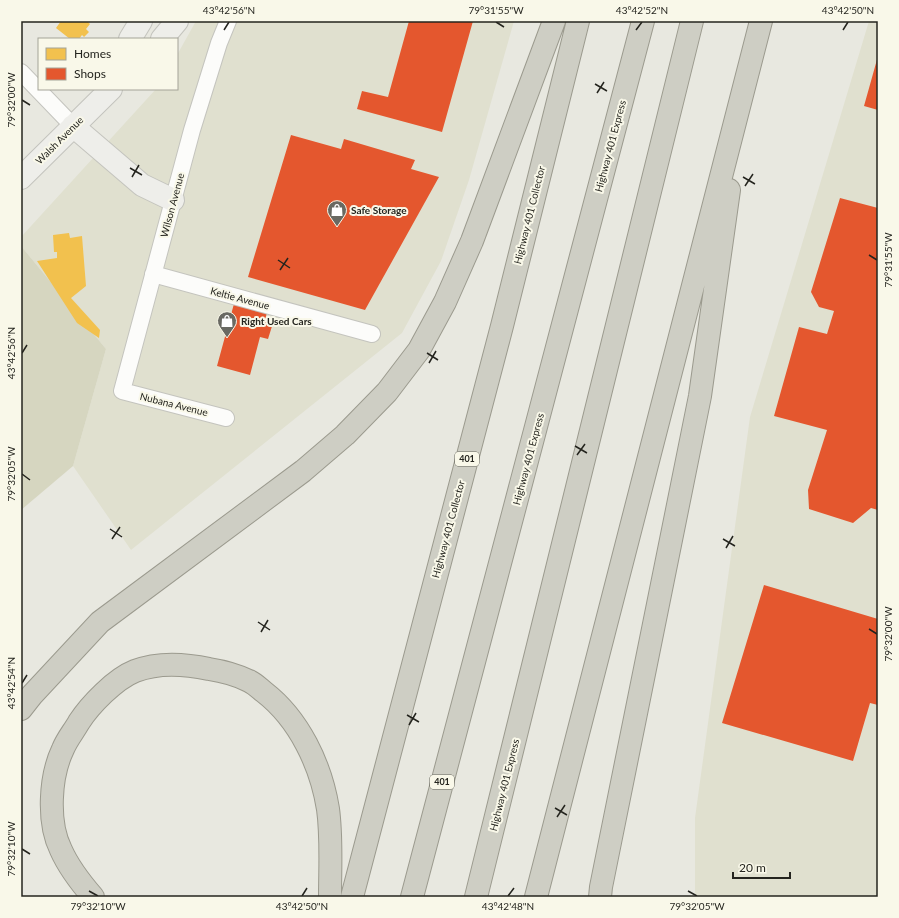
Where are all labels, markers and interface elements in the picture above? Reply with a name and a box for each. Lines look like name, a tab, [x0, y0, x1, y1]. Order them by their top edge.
text: 43°42'56"N	[203, 4, 255, 16]
text: 79°31'55"W	[468, 4, 524, 16]
text: 43°42'52"N	[616, 4, 668, 16]
text: 43°42'50"N	[822, 4, 874, 16]
legend	[38, 38, 178, 90]
text: Homes	[74, 46, 111, 61]
text: Shops	[74, 66, 106, 81]
text: 79°32'00"W	[5, 72, 17, 128]
street label: Highway 401 Express	[592, 99, 628, 193]
street label: Walsh Avenue	[33, 114, 85, 166]
street label: Highway 401 Collector	[511, 164, 547, 265]
street label: Wilson Avenue	[158, 172, 186, 238]
shop icon: Safe Storage	[326, 199, 348, 227]
place label: Safe Storage	[351, 204, 407, 216]
text: 79°31'55"W	[882, 232, 894, 288]
street label: Keltie Avenue	[209, 284, 271, 312]
shop icon: Right Used Cars	[216, 310, 238, 338]
place label: Right Used Cars	[241, 315, 312, 327]
text: 43°42'56"N	[5, 327, 17, 379]
street label: Nubana Avenue	[139, 390, 209, 418]
street label: Highway 401 Express	[510, 412, 546, 506]
text: 79°32'05"W	[5, 446, 17, 502]
road number: 401	[455, 452, 479, 466]
street label: Highway 401 Collector	[429, 478, 467, 579]
text: 79°32'00"W	[882, 606, 894, 662]
text: 43°42'54"N	[5, 657, 17, 709]
street label: Highway 401 Express	[487, 738, 521, 832]
road number: 401	[430, 775, 454, 789]
text: 79°32'10"W	[5, 821, 17, 877]
scale bar	[733, 854, 790, 880]
text: 20 m	[739, 860, 766, 875]
text: 79°32'10"W	[70, 900, 126, 912]
text: 43°42'50"N	[276, 900, 328, 912]
text: 43°42'48"N	[482, 900, 534, 912]
text: 79°32'05"W	[669, 900, 725, 912]

